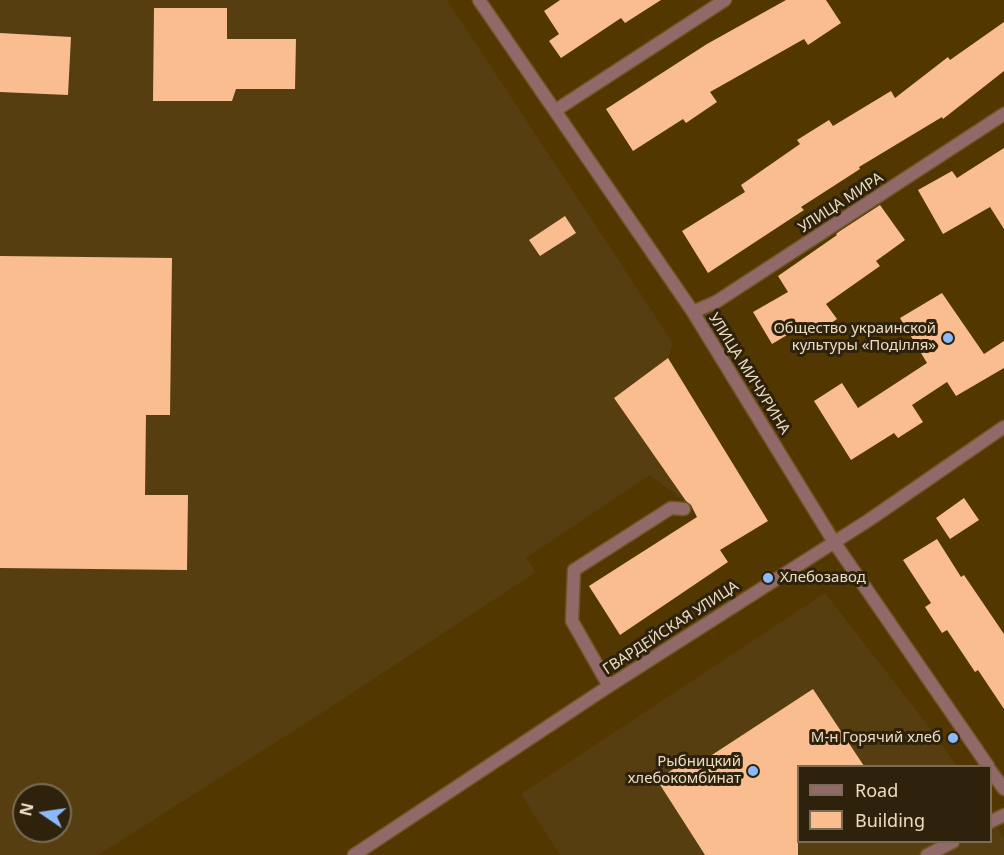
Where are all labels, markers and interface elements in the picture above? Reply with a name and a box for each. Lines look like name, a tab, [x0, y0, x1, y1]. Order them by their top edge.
street label: УЛИЦА МИРА	[795, 169, 887, 237]
street label: УЛИЦА МИЧУРИНА	[704, 310, 794, 438]
place label: Общество украинской культуры «Поділля»	[773, 320, 936, 355]
marker: Общество украинской культуры «Поділля»	[941, 331, 955, 345]
place label: Хлебозавод	[780, 569, 866, 587]
marker: Хлебозавод	[761, 571, 775, 585]
street label: ГВАРДЕЙСКАЯ УЛИЦА	[600, 577, 742, 679]
place label: М-н Горячий хлеб	[811, 729, 941, 747]
marker: М-н Горячий хлеб	[946, 731, 960, 745]
place label: Рыбницкий хлебокомбинат	[628, 753, 741, 788]
marker: Рыбницкий хлебокомбинат	[746, 764, 760, 778]
legend	[797, 765, 992, 843]
text: Road	[855, 778, 898, 802]
north arrow	[12, 783, 72, 843]
text: N	[14, 801, 39, 818]
text: Building	[855, 808, 925, 832]

